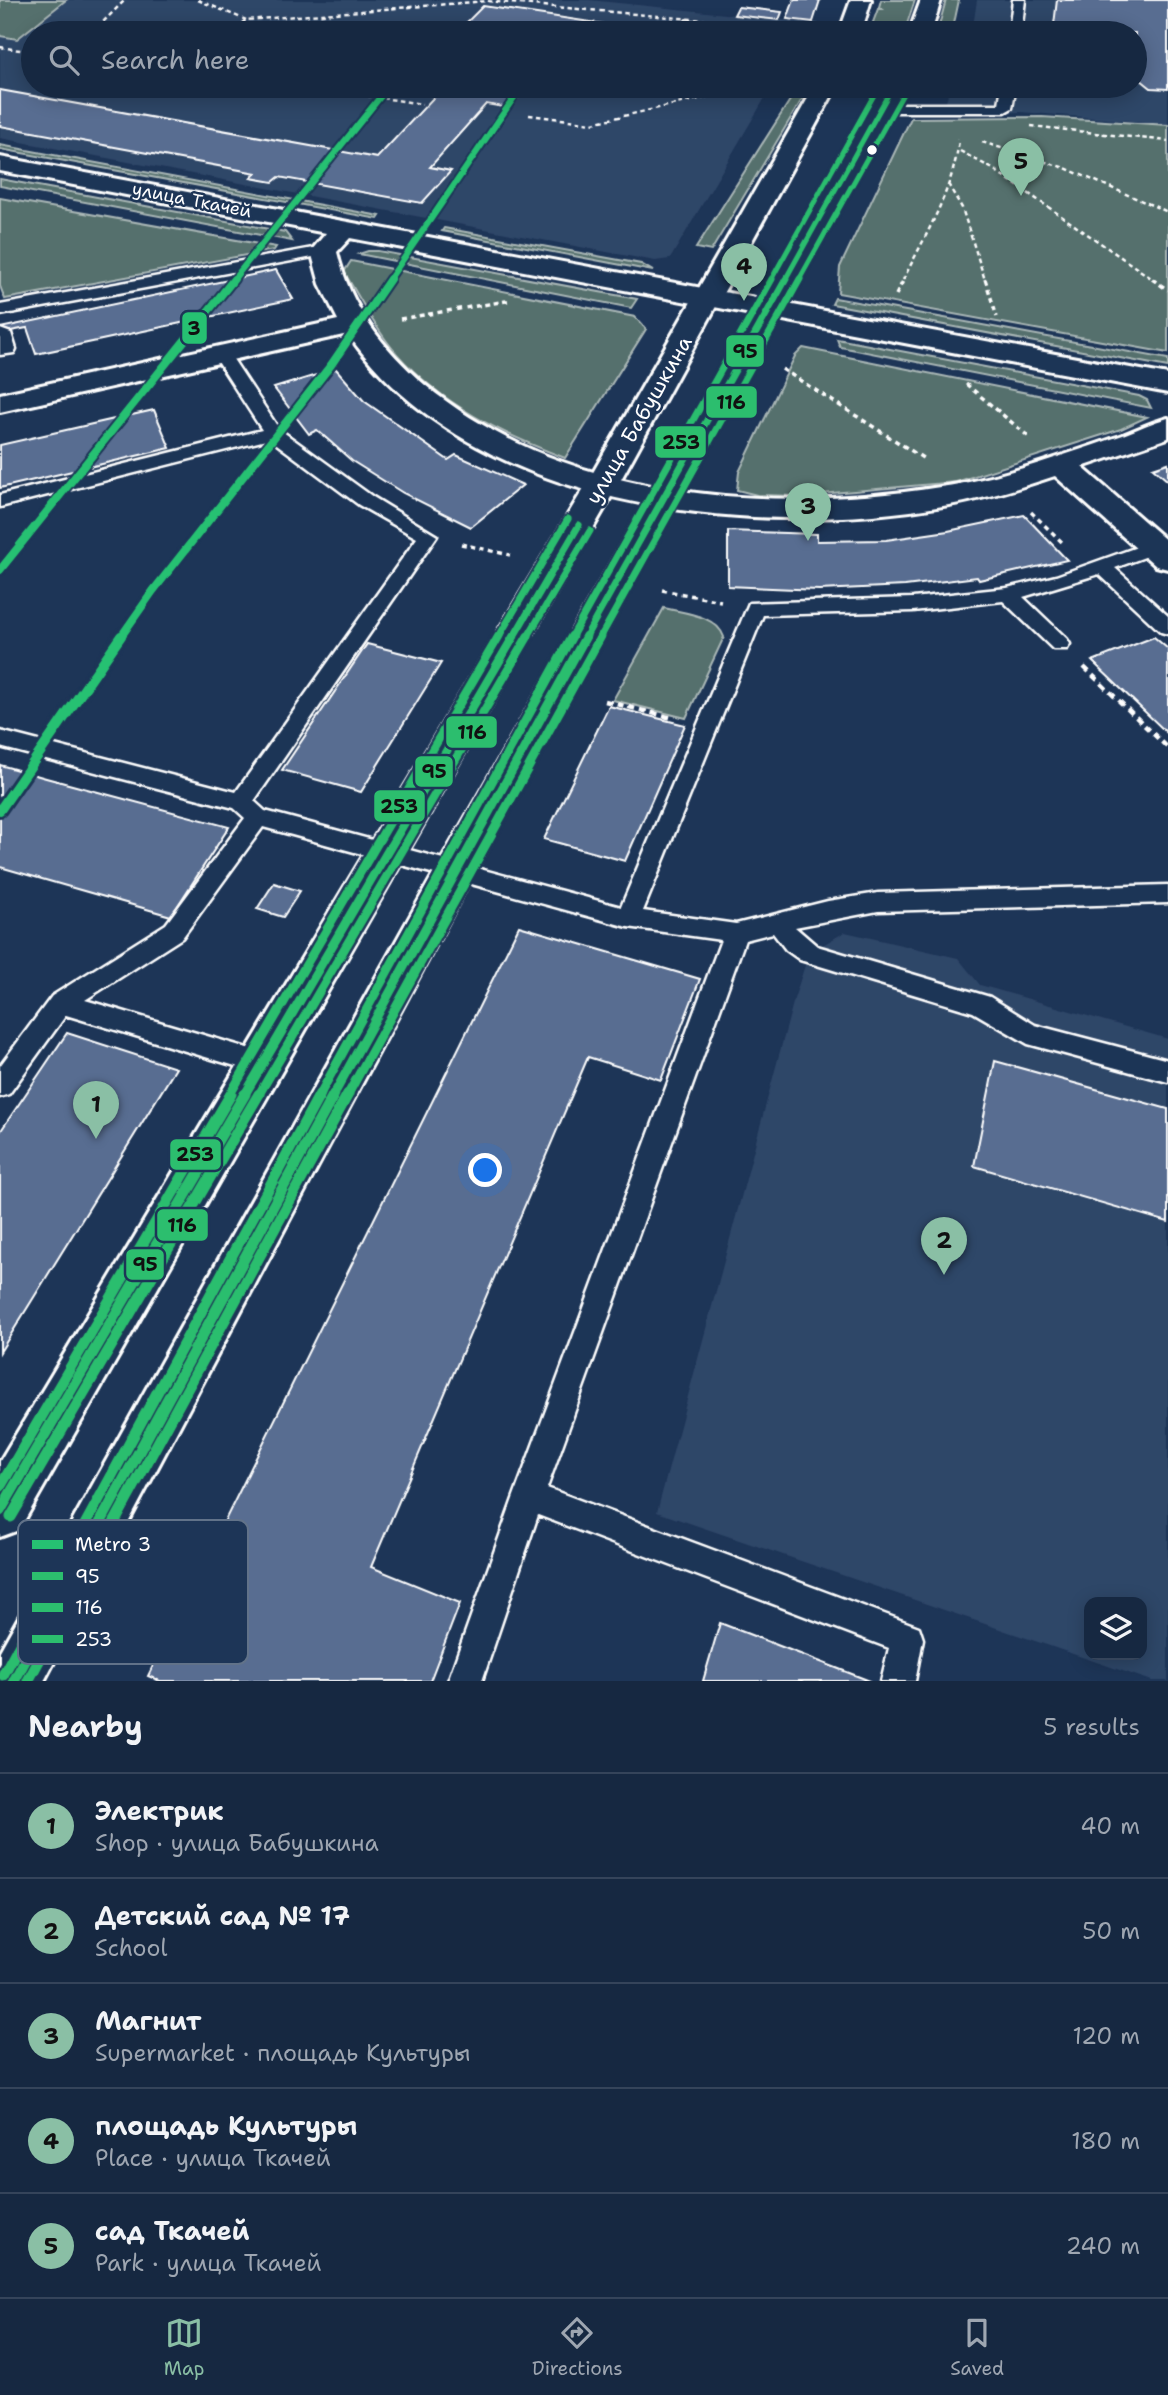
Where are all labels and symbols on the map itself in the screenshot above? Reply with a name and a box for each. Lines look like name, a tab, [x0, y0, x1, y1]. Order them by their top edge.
pin: 5	[998, 138, 1044, 196]
unlabelled marker	[865, 143, 879, 157]
street label: улица Ткачей	[130, 177, 254, 223]
pin: 4	[721, 243, 767, 301]
line badge: 3	[181, 311, 208, 345]
text: 3	[187, 316, 201, 341]
street label: улица Бабушкина	[579, 331, 699, 509]
line badge: 95	[725, 334, 765, 368]
text: 95	[732, 339, 758, 364]
line badge: 116	[705, 385, 758, 419]
text: 116	[716, 390, 746, 415]
line badge: 253	[654, 425, 707, 459]
text: 253	[662, 430, 700, 455]
pin: 3	[785, 483, 831, 541]
line badge: 116	[445, 715, 498, 749]
text: 116	[457, 720, 487, 745]
line badge: 95	[414, 755, 454, 788]
text: 95	[421, 759, 447, 784]
line badge: 253	[373, 789, 426, 823]
text: 253	[380, 794, 418, 819]
pin: 1	[73, 1081, 119, 1139]
line badge: 253	[169, 1138, 222, 1171]
text: 253	[176, 1142, 214, 1167]
your location	[468, 1153, 502, 1187]
line badge: 116	[156, 1208, 209, 1242]
text: 116	[167, 1213, 197, 1238]
pin: 2	[921, 1217, 967, 1275]
line badge: 95	[125, 1248, 165, 1281]
text: 95	[132, 1252, 158, 1277]
legend	[18, 1520, 248, 1664]
text: Metro 3	[75, 1532, 151, 1557]
text: 95	[75, 1564, 100, 1589]
text: 116	[75, 1595, 103, 1620]
text: 253	[75, 1627, 112, 1652]

